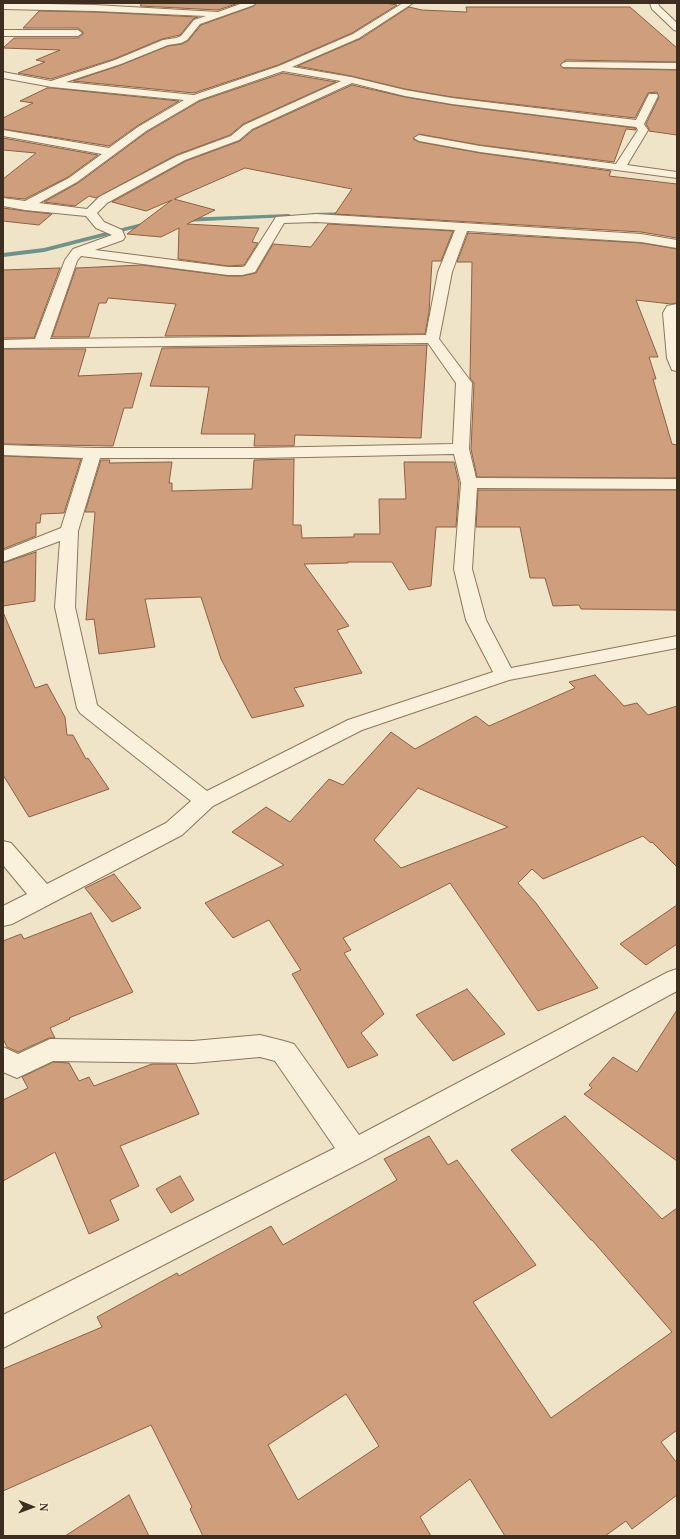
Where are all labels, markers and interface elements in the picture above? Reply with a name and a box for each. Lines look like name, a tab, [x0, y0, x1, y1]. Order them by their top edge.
north arrow	[12, 1487, 52, 1527]
text: N	[37, 1503, 51, 1512]

